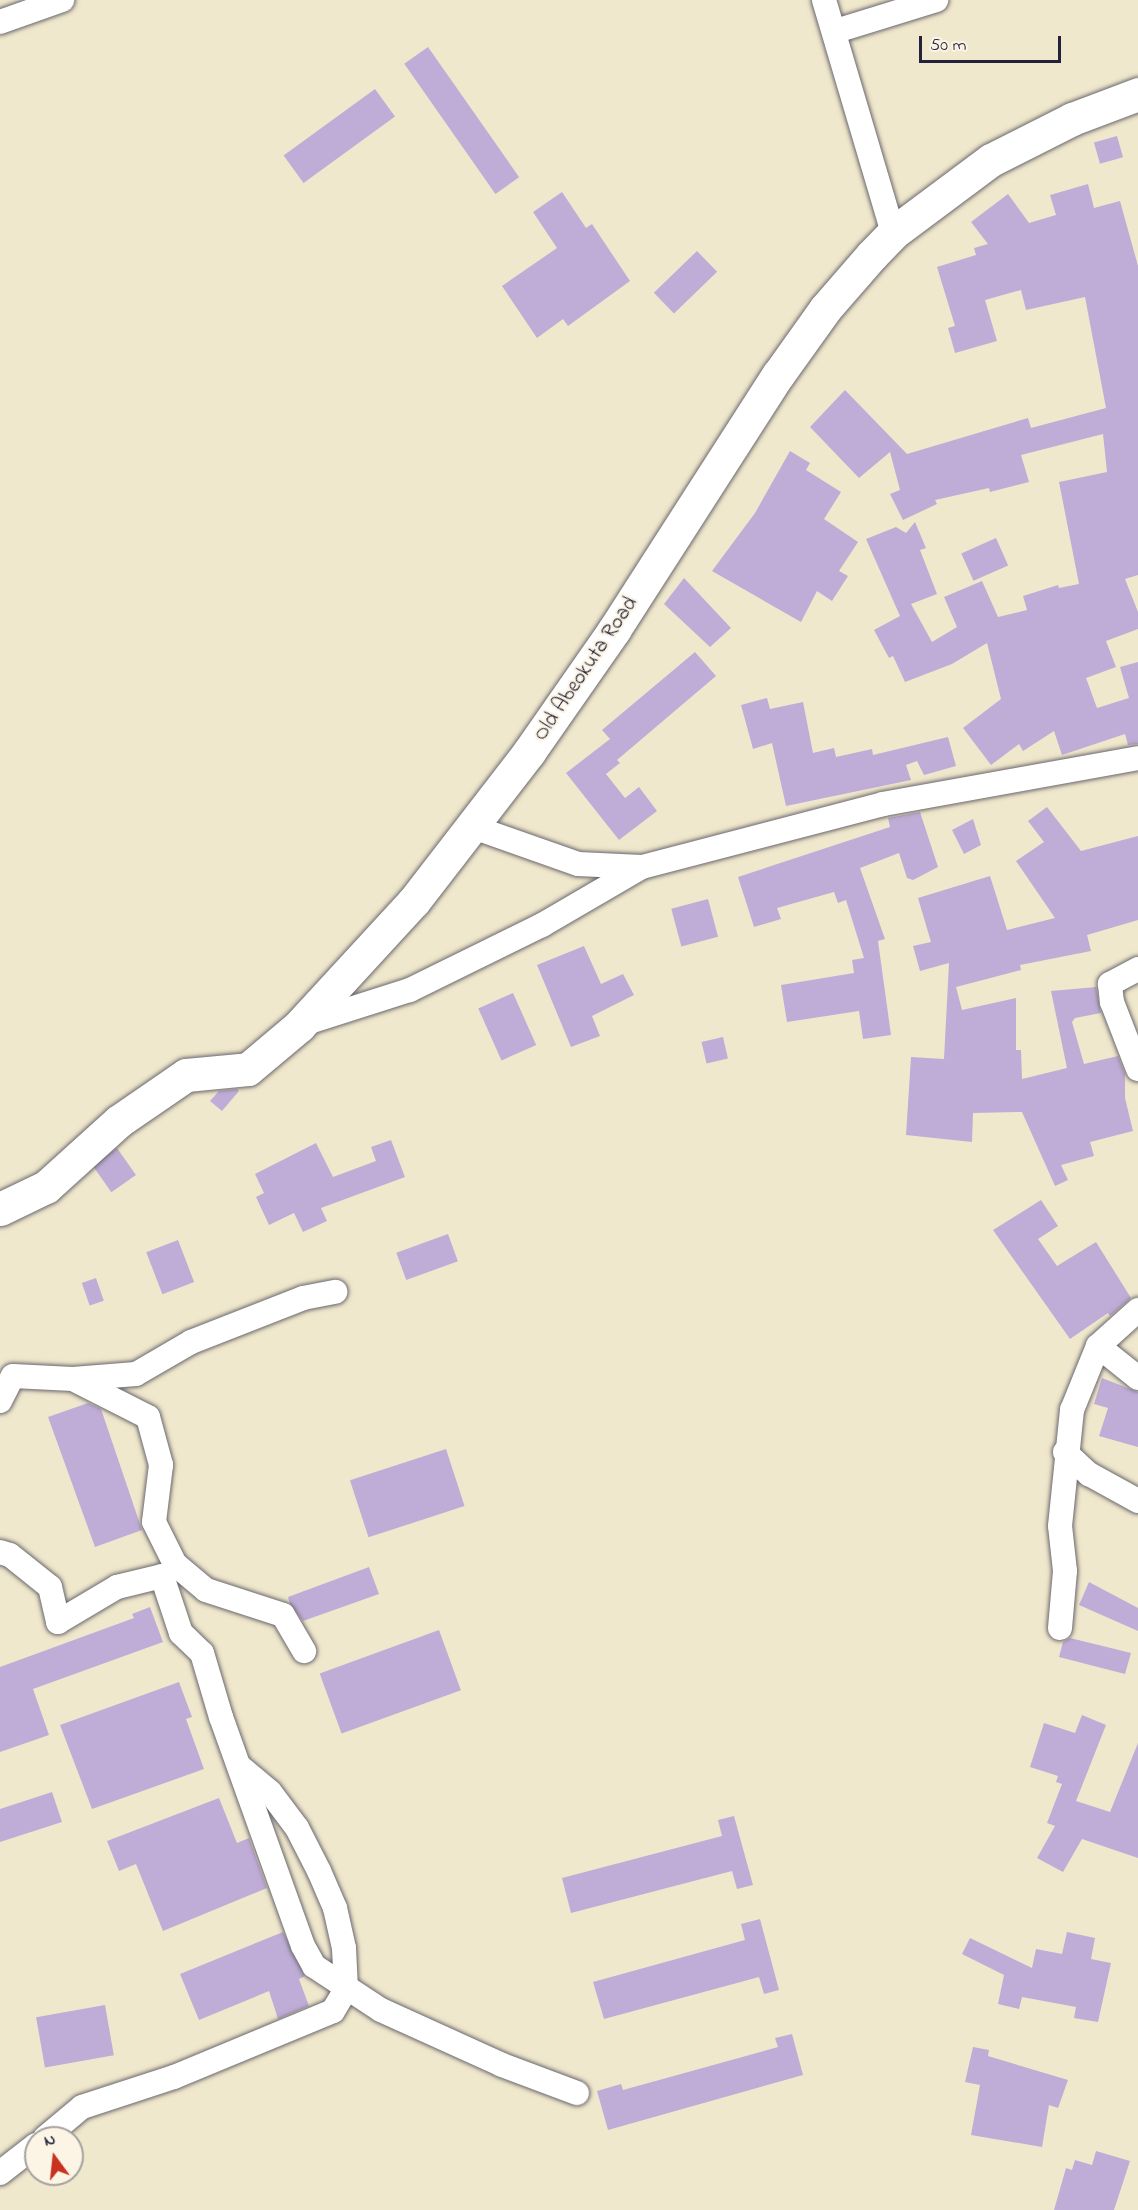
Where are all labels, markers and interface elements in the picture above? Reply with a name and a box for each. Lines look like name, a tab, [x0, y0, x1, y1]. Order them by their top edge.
scale bar	[922, 24, 1064, 62]
text: 50 m	[930, 33, 967, 59]
street label: Old Abeokuta Road	[528, 592, 644, 746]
north arrow	[24, 2126, 84, 2186]
text: N	[42, 2128, 58, 2154]

